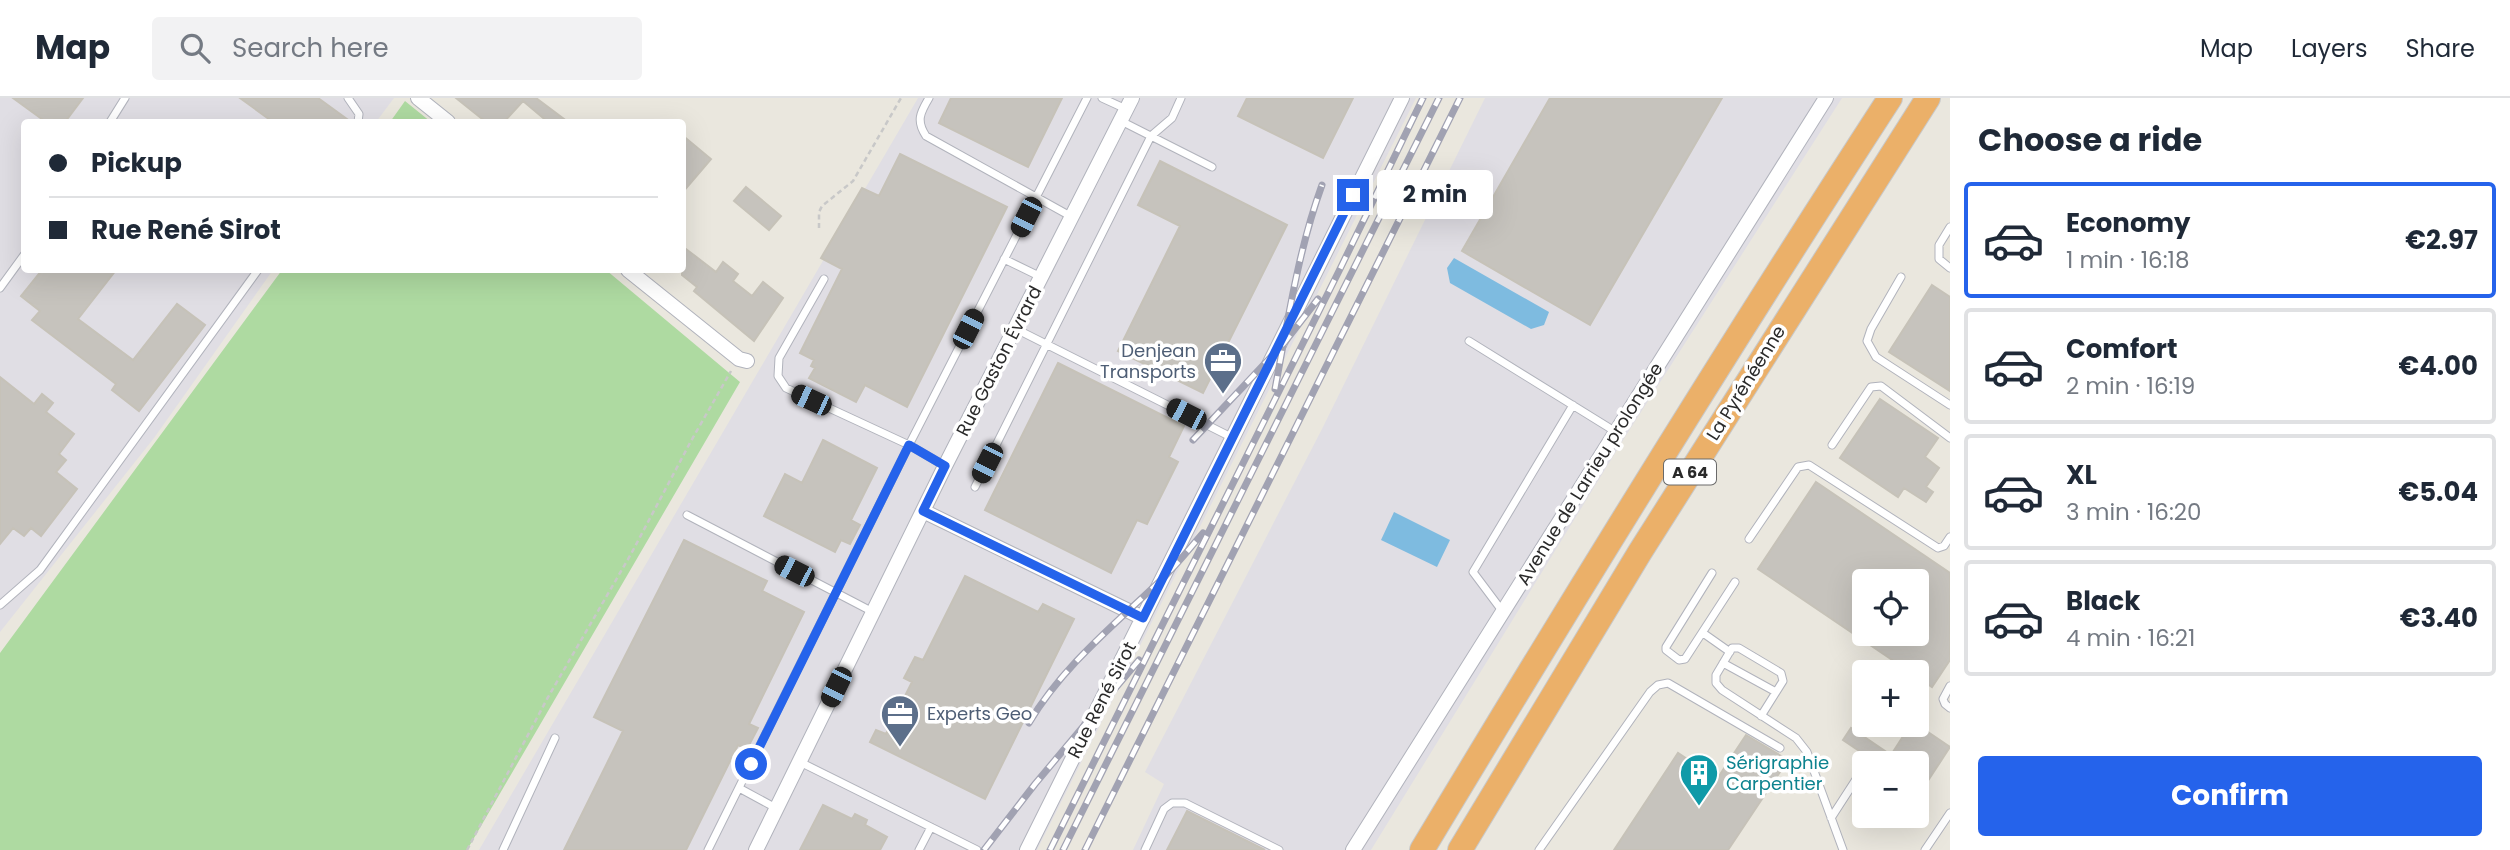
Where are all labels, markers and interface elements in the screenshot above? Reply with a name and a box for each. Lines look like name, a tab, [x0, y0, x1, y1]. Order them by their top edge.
search box	[152, 17, 642, 80]
text: Map	[35, 24, 110, 71]
icon: search	[176, 29, 214, 67]
text: Search here	[232, 30, 389, 66]
text: Map	[2200, 32, 2253, 65]
text: Layers	[2291, 32, 2367, 65]
text: Share	[2405, 32, 2475, 65]
text: Choose a ride	[1978, 117, 2202, 162]
text: Pickup	[91, 145, 182, 181]
callout: 2 min	[1378, 170, 1493, 220]
text: 2 min	[1403, 178, 1467, 210]
route end	[1337, 179, 1369, 211]
car	[1008, 194, 1045, 240]
text: Economy	[2066, 205, 2190, 241]
icon: car	[1982, 209, 2045, 272]
text: Rue René Sirot	[91, 212, 281, 248]
text: €2.97	[2405, 222, 2478, 258]
text: 1 min · 16:18	[2066, 244, 2189, 276]
street label: Rue Gaston Évrard	[950, 281, 1047, 440]
car	[950, 306, 987, 352]
street label: La Pyrénéenne	[1700, 320, 1791, 445]
text: Comfort	[2066, 331, 2178, 367]
icon: car	[1982, 335, 2045, 398]
place label: Denjean Transports	[1100, 338, 1196, 384]
office icon: Denjean Transports	[1202, 340, 1244, 395]
text: €4.00	[2398, 348, 2478, 384]
street label: Avenue de Larrieu prolongée	[1511, 358, 1669, 590]
text: 2 min · 16:19	[2066, 370, 2195, 402]
car	[788, 382, 835, 418]
car	[1163, 395, 1210, 433]
car	[969, 440, 1006, 486]
text: XL	[2066, 457, 2097, 493]
road number: A 64	[1664, 460, 1716, 484]
icon: car	[1982, 461, 2045, 524]
text: €5.04	[2399, 474, 2478, 510]
text: 3 min · 16:20	[2066, 496, 2201, 528]
car	[771, 552, 818, 590]
map controls	[1852, 569, 1929, 828]
button: locate	[1852, 569, 1929, 646]
text: Black	[2066, 583, 2140, 619]
icon: car	[1982, 587, 2045, 650]
text: €3.40	[2400, 600, 2478, 636]
text: 4 min · 16:21	[2066, 622, 2195, 654]
street label: Rue René Sirot	[1061, 637, 1142, 762]
button: +	[1852, 660, 1929, 737]
car	[818, 664, 855, 710]
office icon: Experts Geo	[879, 693, 921, 748]
place label: Experts Geo	[927, 701, 1032, 726]
route start	[735, 748, 767, 780]
place label: Sérigraphie Carpentier	[1726, 750, 1829, 796]
button: −	[1852, 751, 1929, 828]
building icon: Sérigraphie Carpentier	[1678, 752, 1720, 807]
button: Confirm	[1978, 756, 2482, 836]

